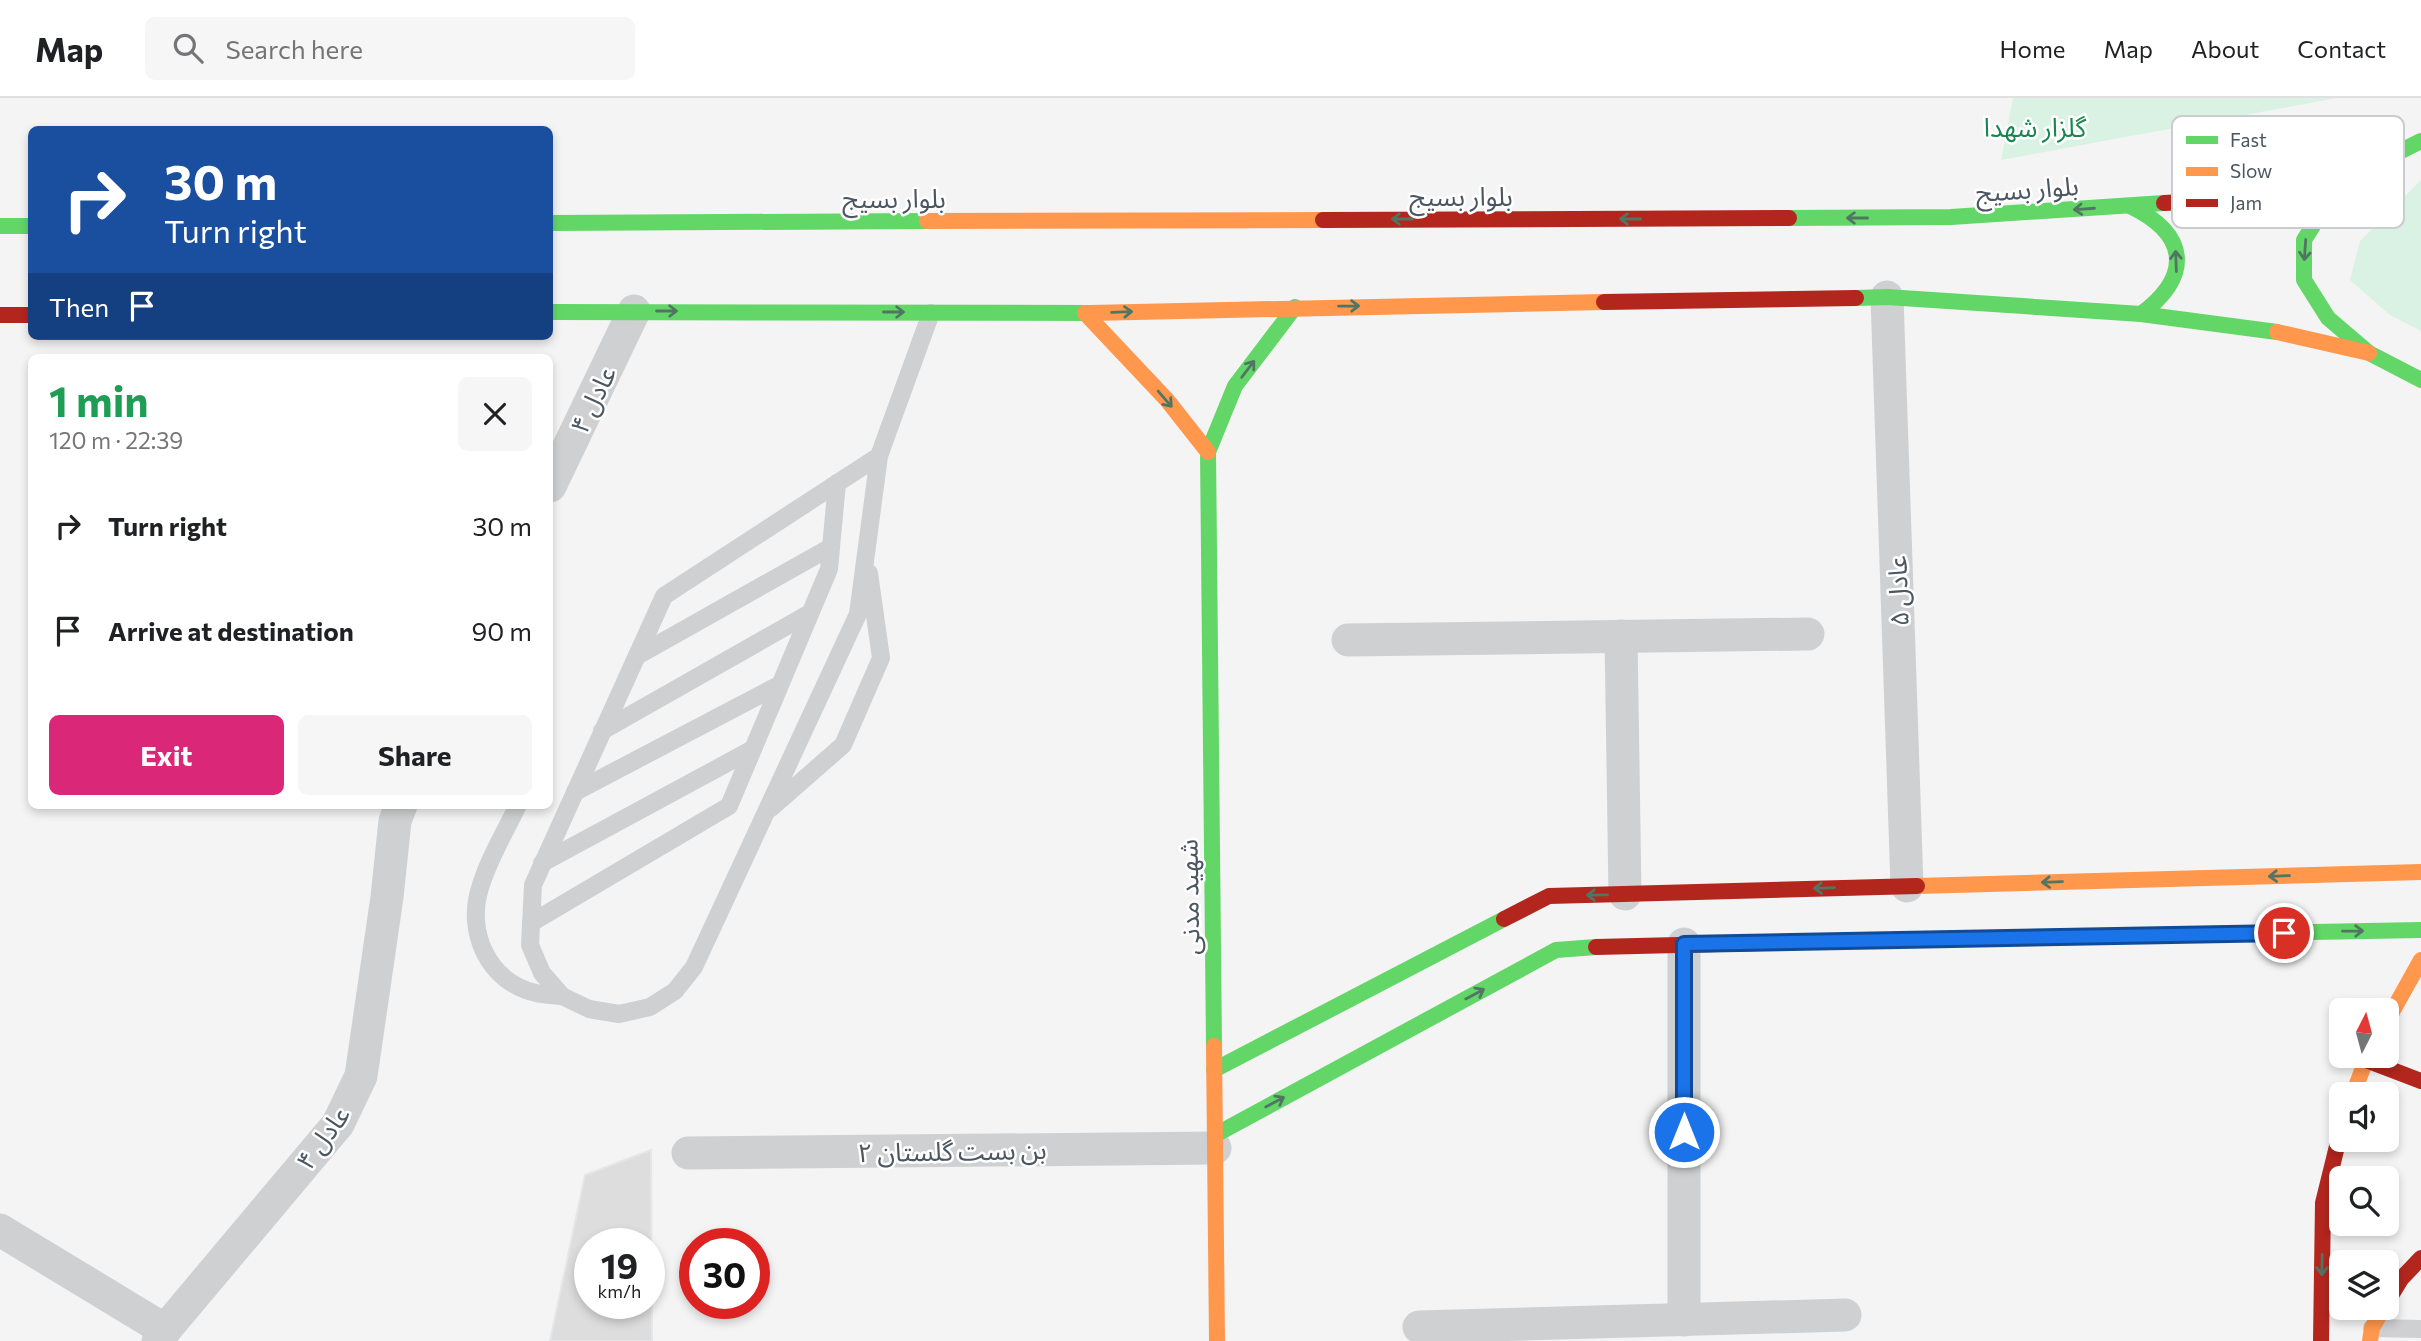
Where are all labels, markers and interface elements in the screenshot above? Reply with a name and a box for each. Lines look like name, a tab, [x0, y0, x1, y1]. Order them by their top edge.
search box	[145, 17, 635, 80]
text: Map	[35, 28, 103, 69]
icon: search	[169, 29, 207, 67]
text: Search here	[225, 33, 363, 64]
text: Home	[2000, 34, 2066, 63]
text: Map	[2104, 34, 2153, 63]
text: About	[2191, 34, 2259, 63]
text: Contact	[2297, 34, 2386, 63]
park label: گلزار شهدا	[1984, 111, 2087, 143]
legend	[2172, 116, 2404, 228]
text: Fast	[2230, 128, 2267, 151]
text: 30 m	[164, 150, 277, 210]
icon: right	[49, 154, 140, 245]
text: Slow	[2230, 159, 2272, 182]
street label: بلوار بسیج	[1974, 169, 2080, 213]
street label: بلوار بسیج	[1409, 180, 1513, 217]
street label: بلوار بسیج	[842, 182, 946, 219]
text: Jam	[2230, 191, 2262, 214]
one-way arrow	[2074, 203, 2096, 216]
text: Turn right	[164, 210, 307, 250]
one-way arrow	[1846, 211, 1869, 225]
one-way arrow	[1391, 212, 1414, 226]
one-way arrow	[1618, 212, 1641, 226]
one-way arrow	[2298, 238, 2311, 261]
one-way arrow	[2169, 249, 2182, 272]
icon: arrive	[123, 287, 161, 325]
text: Then	[49, 291, 109, 322]
one-way arrow	[1337, 299, 1360, 313]
one-way arrow	[655, 304, 678, 318]
one-way arrow	[1110, 305, 1133, 319]
one-way arrow	[882, 306, 905, 319]
street label: عادل ۴	[563, 360, 622, 438]
one-way arrow	[1240, 360, 1255, 379]
text: 1 min	[49, 374, 149, 426]
button: close	[458, 377, 532, 451]
one-way arrow	[1157, 389, 1173, 407]
text: 120 m · 22:39	[49, 426, 183, 454]
icon: right	[49, 507, 87, 545]
text: Turn right	[108, 510, 227, 541]
text: 30 m	[473, 510, 532, 541]
street label: عادل ۵	[1880, 555, 1915, 627]
icon: arrive	[49, 612, 87, 650]
text: Arrive at destination	[108, 615, 354, 646]
text: 90 m	[472, 615, 532, 646]
button: Exit	[49, 715, 284, 795]
button: Share	[298, 715, 532, 795]
street label: شهید مدنی	[1171, 839, 1206, 955]
one-way arrow	[2268, 869, 2291, 883]
one-way arrow	[2041, 875, 2064, 889]
one-way arrow	[1813, 882, 1836, 895]
one-way arrow	[1586, 888, 1609, 901]
pin	[2254, 903, 2314, 963]
icon: arrive	[2265, 914, 2303, 952]
one-way arrow	[2341, 925, 2364, 938]
one-way arrow	[1464, 987, 1485, 1000]
north arrow	[2329, 998, 2399, 1068]
map controls	[2329, 998, 2399, 1320]
button: sound	[2329, 1082, 2399, 1152]
one-way arrow	[1264, 1095, 1285, 1108]
position arrow	[1647, 1095, 1721, 1169]
street label: عادل ۴	[289, 1099, 356, 1175]
street label: بن بست گلستان ۲	[857, 1133, 1047, 1168]
button: search	[2329, 1166, 2399, 1236]
speed limit sign: 30	[679, 1228, 770, 1319]
text: 19	[601, 1243, 638, 1286]
button: layers	[2329, 1250, 2399, 1320]
one-way arrow	[2315, 1253, 2329, 1276]
text: km/h	[598, 1280, 641, 1302]

